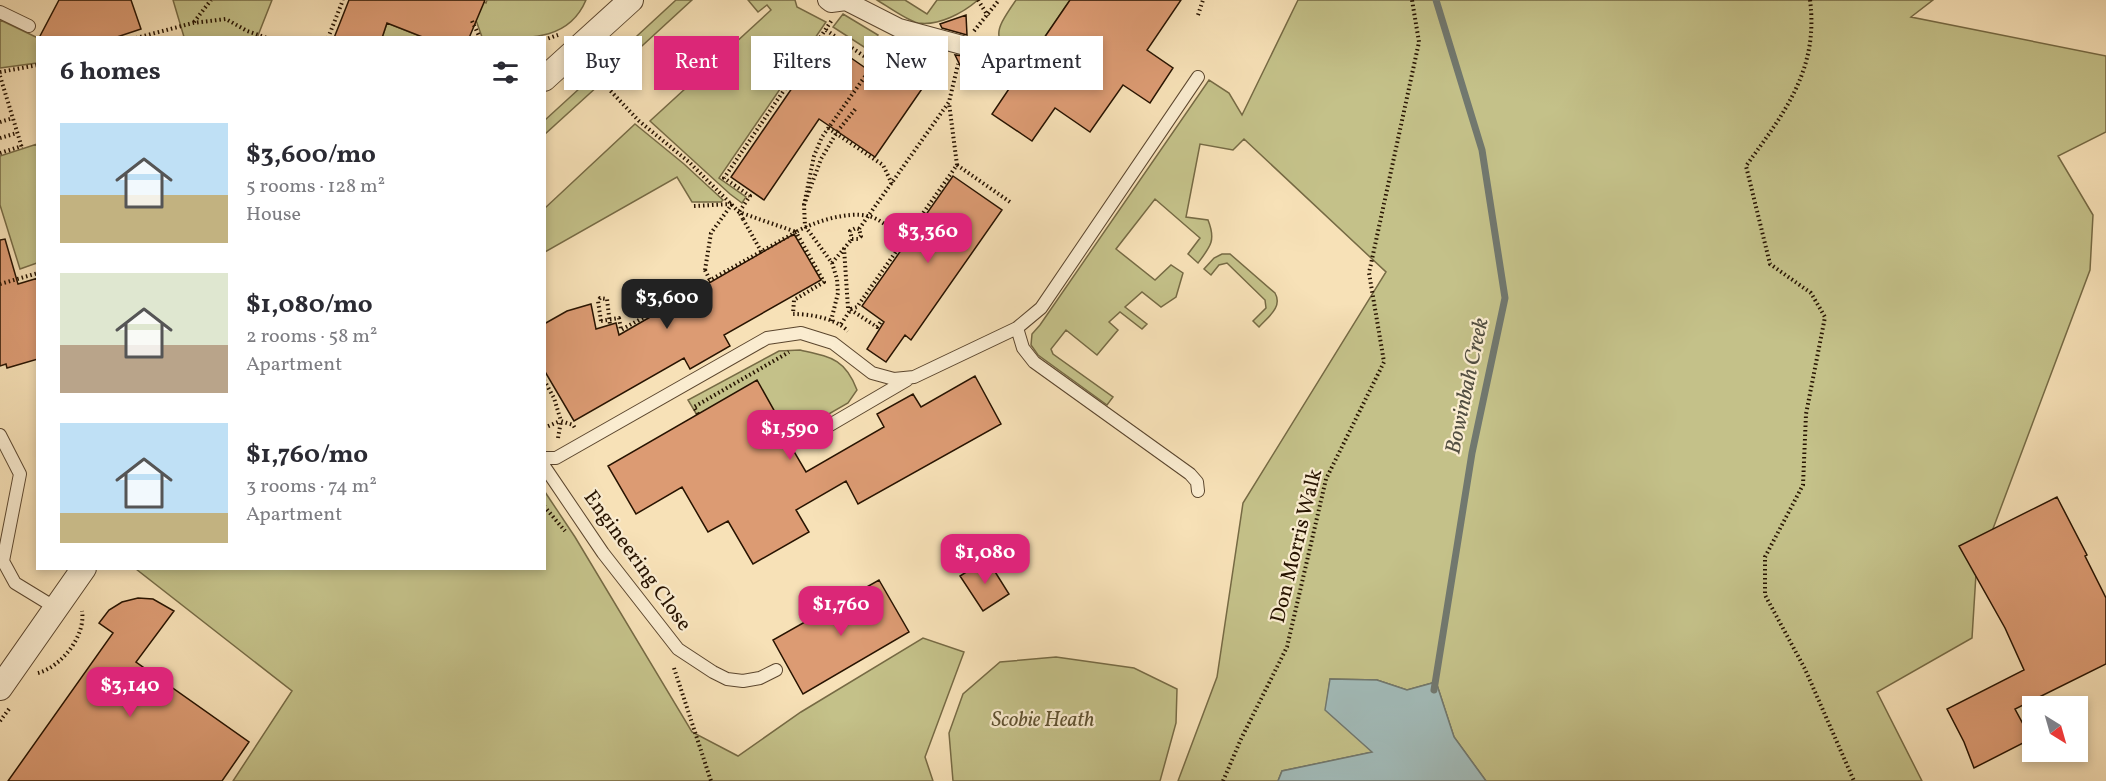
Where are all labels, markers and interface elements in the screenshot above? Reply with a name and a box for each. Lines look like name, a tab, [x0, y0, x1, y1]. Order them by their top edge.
chip: Buy	[564, 36, 642, 90]
chip: Rent	[654, 36, 739, 90]
chip: Filters	[751, 36, 852, 90]
chip: New	[864, 36, 948, 90]
chip: Apartment	[960, 36, 1103, 90]
text: 6 homes	[60, 54, 161, 90]
icon: filters	[489, 56, 522, 89]
text: $3,600/mo	[246, 137, 376, 173]
icon: home	[108, 147, 180, 219]
text: 5 rooms · 128 m²	[246, 173, 385, 201]
text: House	[246, 201, 301, 229]
pin: $3,360	[879, 213, 977, 264]
text: $3,360	[898, 218, 958, 246]
pin: $3,600	[618, 279, 716, 330]
text: $3,600	[636, 284, 698, 312]
text: $1,080/mo	[246, 287, 373, 323]
icon: home	[108, 297, 180, 369]
water label: Bowinbah Creek	[1438, 315, 1498, 457]
text: 2 rooms · 58 m²	[246, 323, 377, 351]
text: Apartment	[246, 351, 342, 379]
pin: $1,590	[741, 410, 839, 461]
text: $1,590	[761, 415, 819, 443]
text: $1,760/mo	[246, 437, 368, 473]
icon: home	[108, 447, 180, 519]
street label: Don Morris Walk	[1264, 465, 1330, 626]
text: 3 rooms · 74 m²	[246, 473, 377, 501]
street label: Engineering Close	[576, 485, 698, 637]
text: Apartment	[246, 501, 342, 529]
pin: $1,080	[936, 534, 1034, 585]
text: $1,080	[955, 539, 1015, 567]
pin: $1,760	[792, 586, 890, 637]
text: $1,760	[812, 591, 870, 619]
pin: $3,140	[81, 667, 179, 718]
text: $3,140	[100, 672, 160, 700]
north arrow	[2022, 696, 2088, 762]
map controls	[2022, 696, 2088, 762]
park label: Scobie Heath	[991, 706, 1095, 735]

